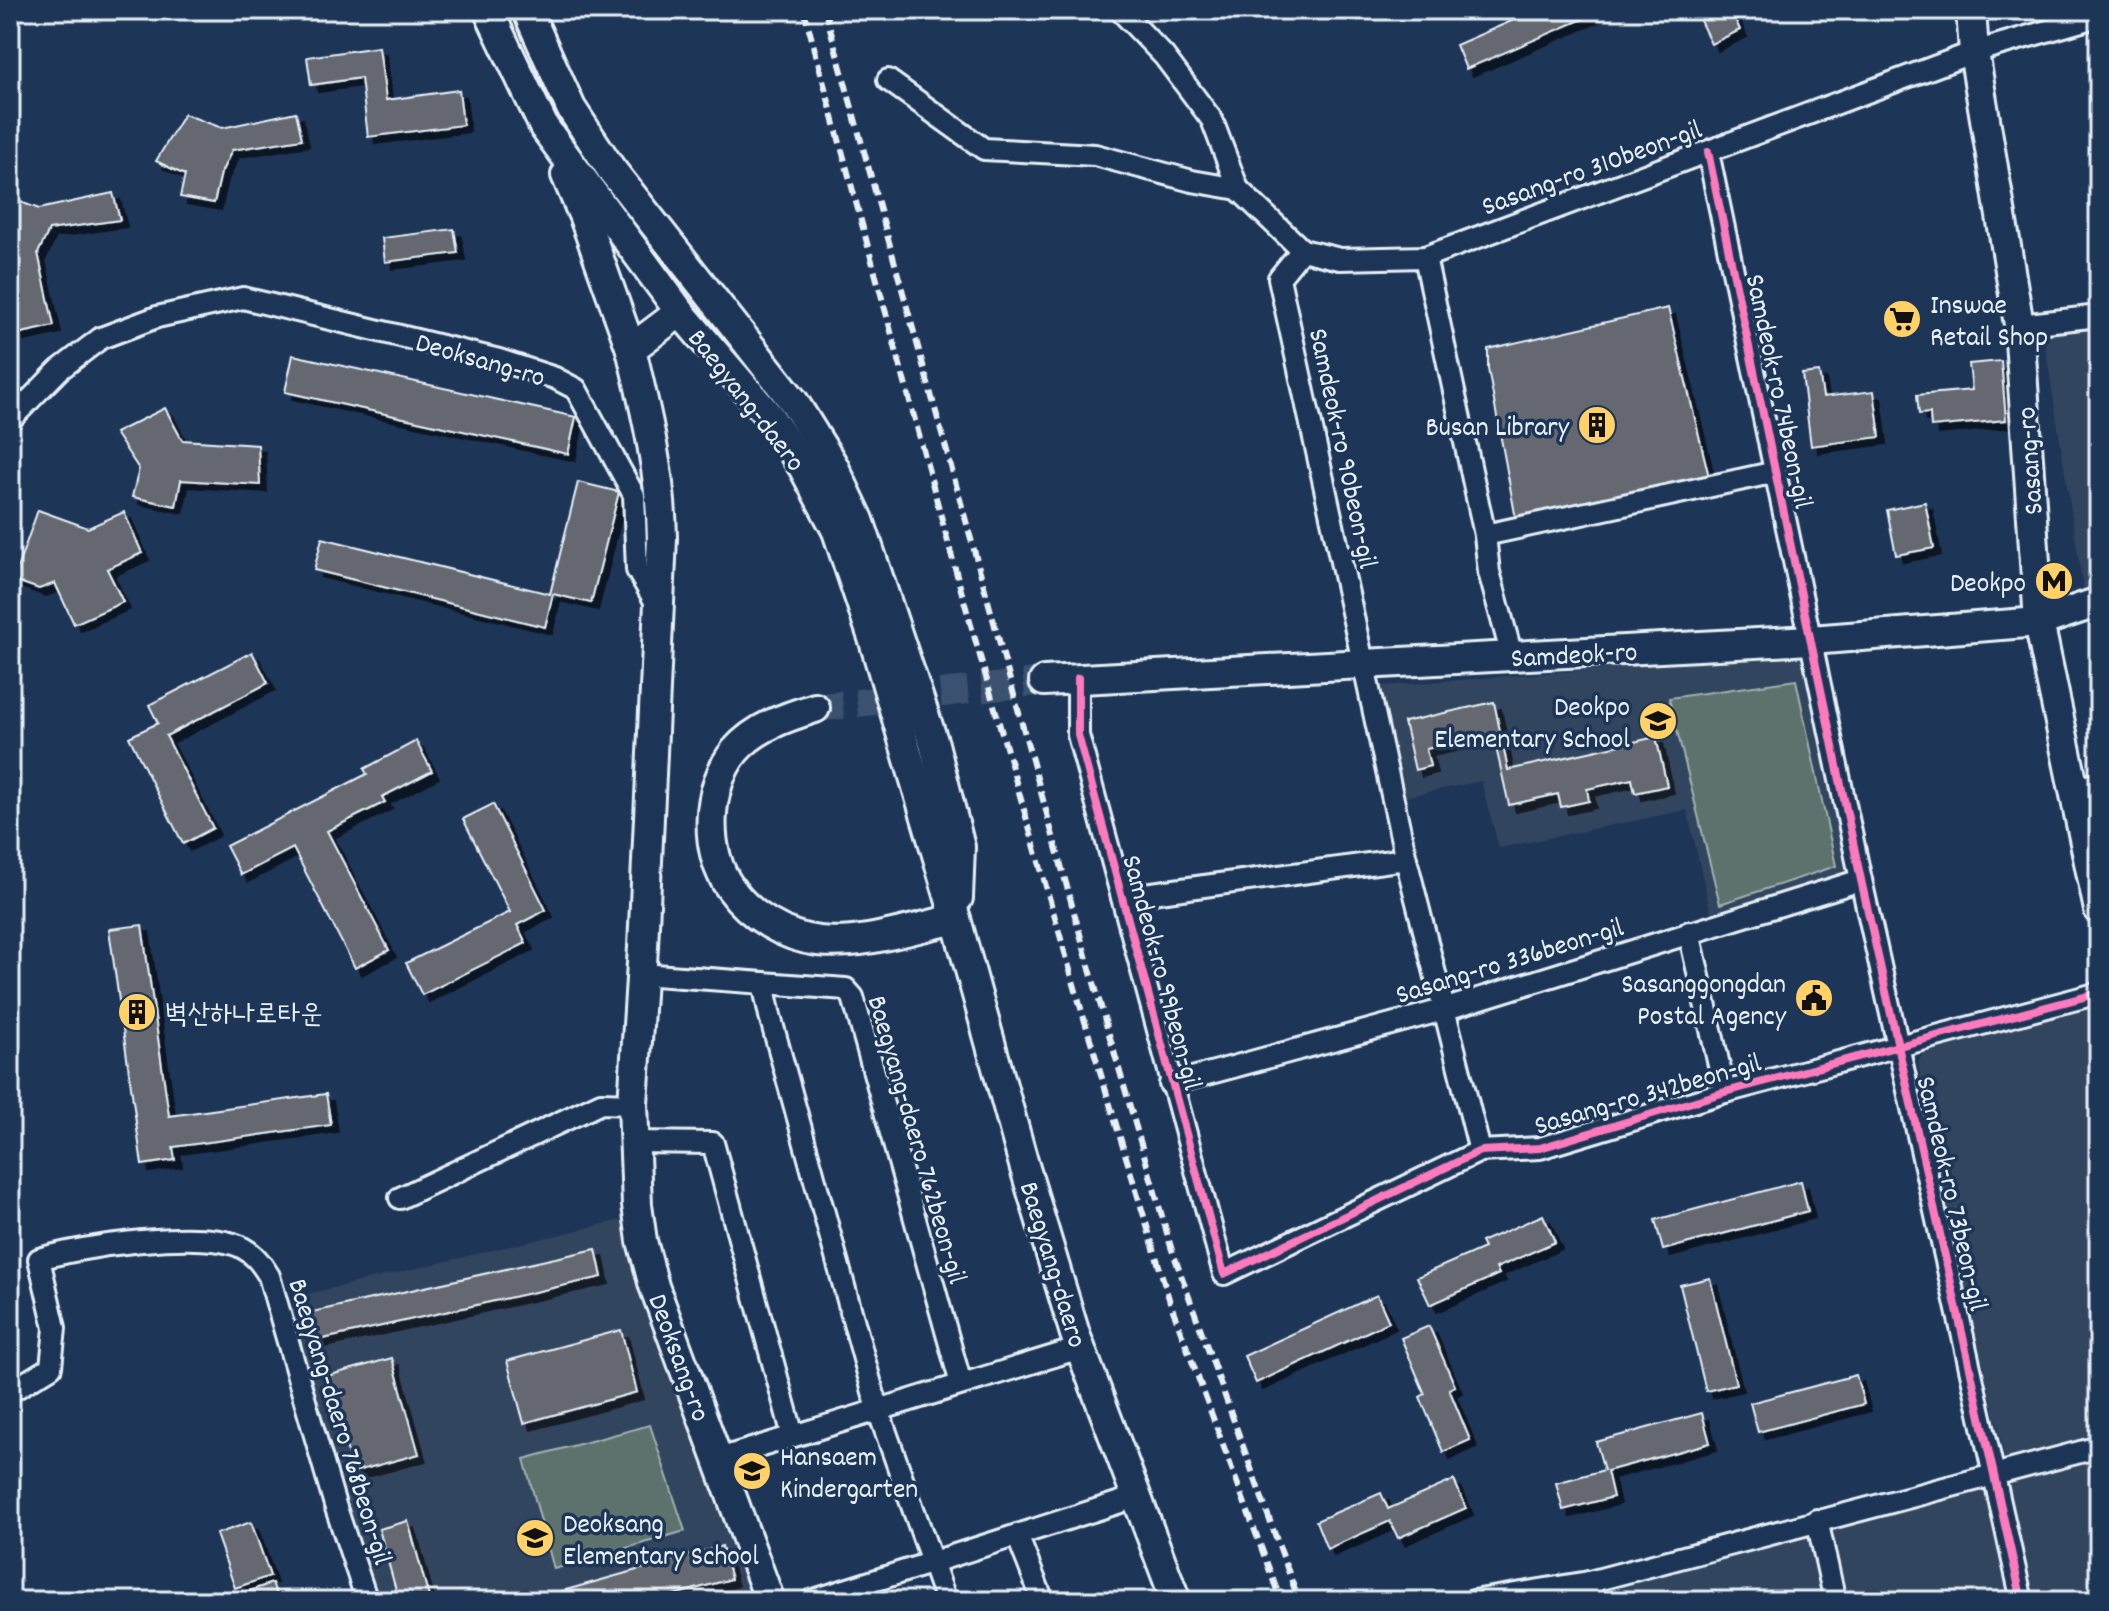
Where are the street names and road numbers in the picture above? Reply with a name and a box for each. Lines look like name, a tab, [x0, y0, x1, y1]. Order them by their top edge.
street label: Sasang-ro 310beon-gil	[1477, 112, 1709, 229]
street label: Samdeok-ro 74beon-gil	[1732, 271, 1821, 513]
street label: Baegyang-daero	[675, 322, 813, 482]
street label: Deoksang-ro	[410, 325, 549, 400]
street label: Samdeok-ro 90beon-gil	[1295, 325, 1385, 573]
street label: Sasang-ro	[2009, 405, 2057, 516]
street label: Samdeok-ro	[1510, 635, 1638, 681]
street label: Samdeok-ro 99beon-gil	[1109, 851, 1210, 1096]
street label: Sasang-ro 336beon-gil	[1392, 910, 1630, 1017]
street label: Baegyang-daero 762beon-gil	[854, 992, 975, 1290]
street label: Sasang-ro 342beon-gil	[1530, 1045, 1767, 1148]
street label: Samdeok-ro 73beon-gil	[1903, 1073, 1996, 1316]
street label: Baegyang-daero	[1006, 1178, 1094, 1353]
street label: Baegyang-daero 768beon-gil	[275, 1274, 400, 1571]
street label: Deoksang-ro	[635, 1289, 718, 1428]

